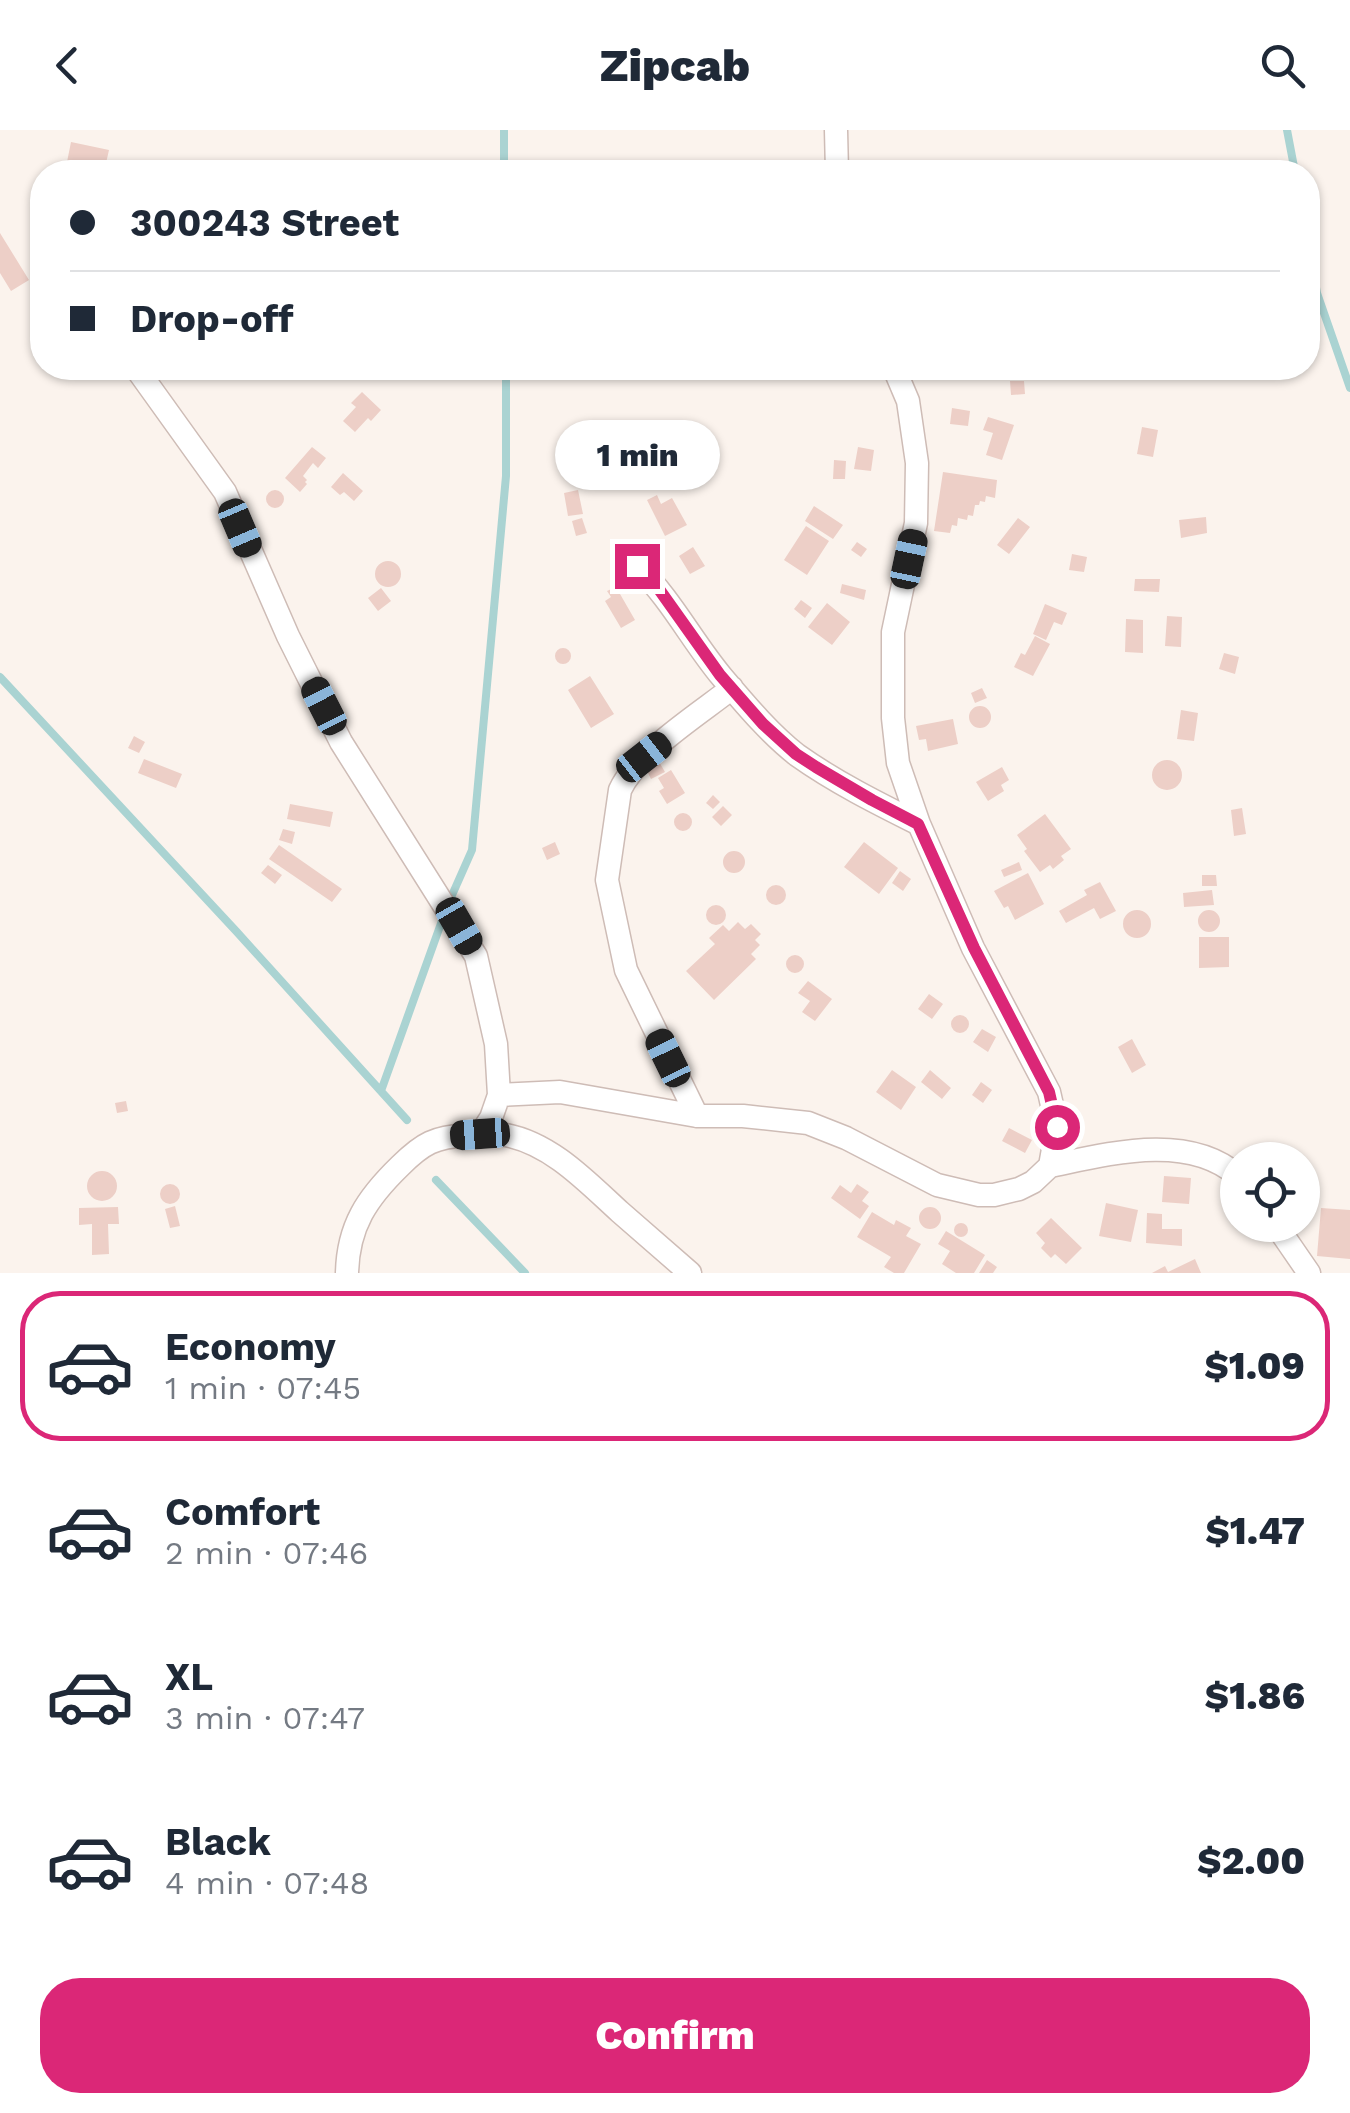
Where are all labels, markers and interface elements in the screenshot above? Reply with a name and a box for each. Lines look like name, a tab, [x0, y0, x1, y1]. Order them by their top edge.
icon: back	[40, 38, 95, 93]
icon: search	[1255, 38, 1310, 93]
text: Zipcab	[600, 39, 750, 92]
text: 300243 Street	[130, 201, 399, 245]
text: Drop-off	[130, 297, 294, 341]
callout: 1 min	[554, 421, 720, 491]
text: 1 min	[596, 436, 679, 474]
car	[214, 495, 266, 561]
car	[888, 527, 930, 591]
route end	[615, 544, 660, 589]
car	[297, 672, 351, 740]
car	[611, 727, 677, 787]
car	[431, 893, 487, 959]
car	[641, 1024, 695, 1092]
route start	[1035, 1105, 1080, 1150]
car	[449, 1117, 511, 1151]
map controls	[1220, 1142, 1320, 1242]
button: locate	[1220, 1142, 1320, 1242]
icon: car	[45, 1321, 135, 1411]
text: Economy	[165, 1325, 336, 1369]
text: $1.09	[1204, 1344, 1305, 1388]
text: 1 min · 07:45	[165, 1369, 361, 1407]
icon: car	[45, 1486, 135, 1576]
text: Comfort	[165, 1490, 320, 1534]
text: $1.47	[1205, 1509, 1305, 1553]
text: 2 min · 07:46	[165, 1534, 368, 1572]
icon: car	[45, 1651, 135, 1741]
text: XL	[165, 1655, 213, 1699]
text: $1.86	[1205, 1674, 1305, 1718]
text: 3 min · 07:47	[165, 1699, 365, 1737]
icon: car	[45, 1816, 135, 1906]
text: Black	[165, 1820, 271, 1864]
text: $2.00	[1197, 1839, 1305, 1883]
text: 4 min · 07:48	[165, 1864, 369, 1902]
button: Confirm	[40, 1978, 1310, 2093]

